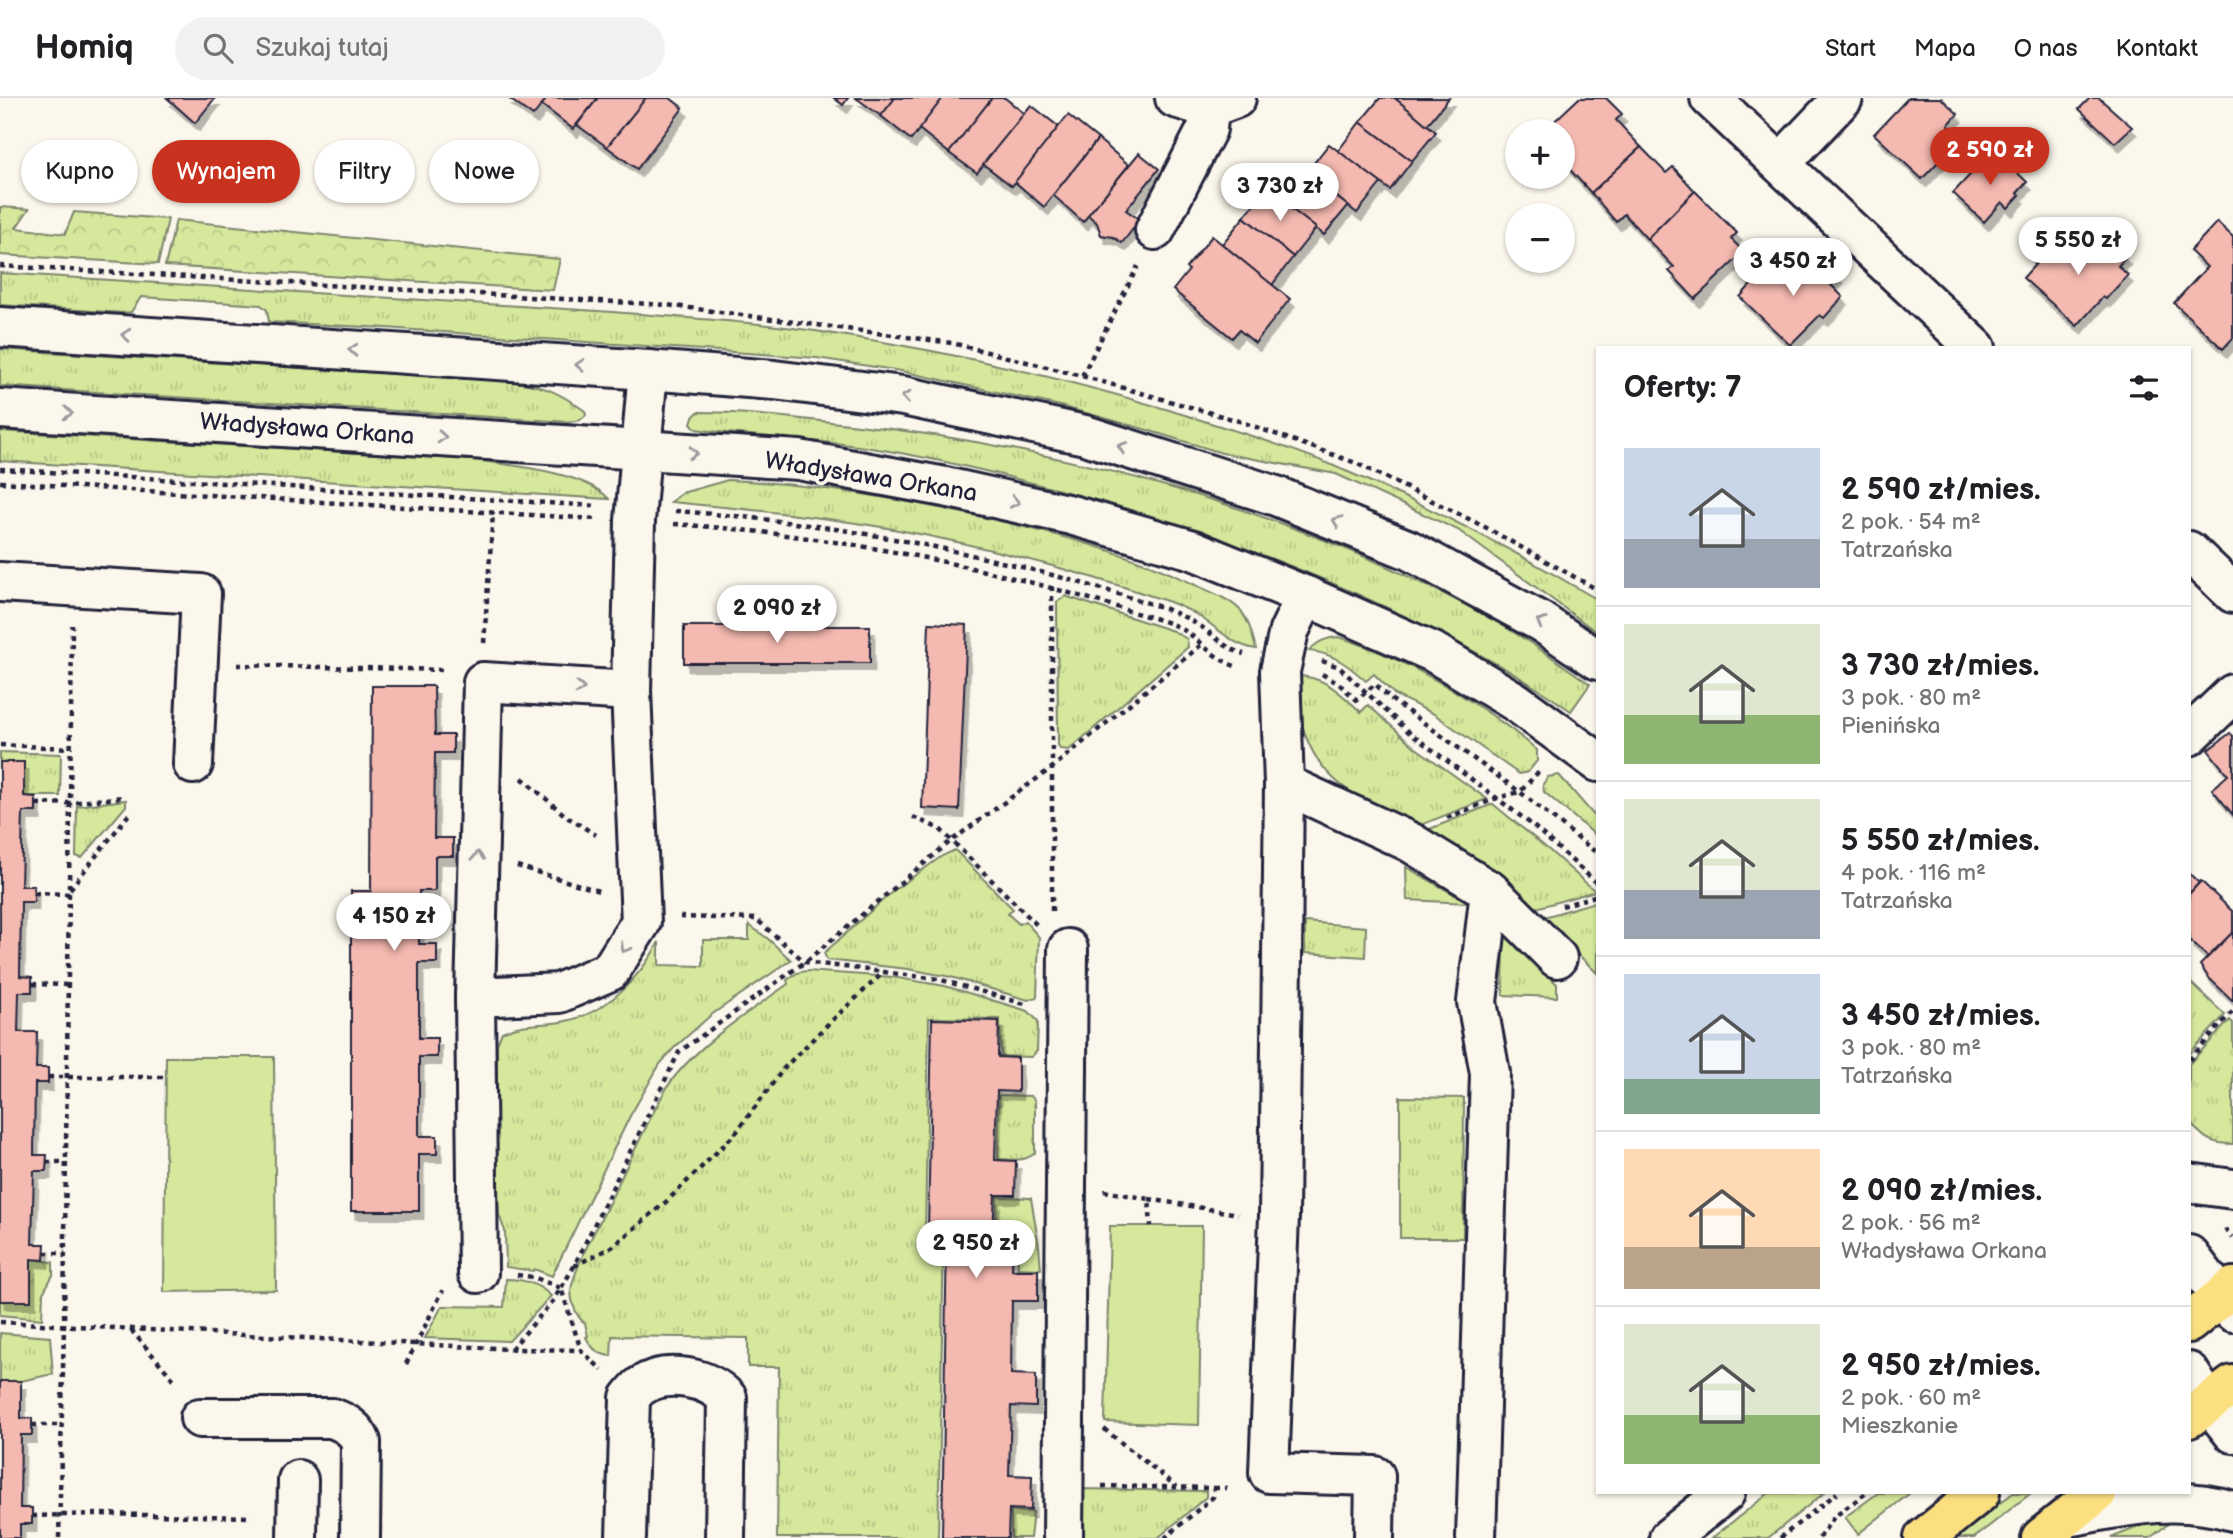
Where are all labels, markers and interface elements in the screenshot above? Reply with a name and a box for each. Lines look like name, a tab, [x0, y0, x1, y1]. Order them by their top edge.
search box	[175, 17, 665, 80]
text: Homiq	[35, 28, 133, 68]
icon: search	[199, 29, 237, 67]
text: Szukaj tutaj	[255, 33, 389, 64]
text: Start	[1825, 34, 1876, 63]
text: Mapa	[1914, 34, 1976, 63]
text: O nas	[2014, 34, 2078, 63]
text: Kontakt	[2116, 34, 2198, 63]
map controls	[1505, 119, 1575, 273]
button: +	[1505, 119, 1575, 189]
pin: 2 590 zł	[1918, 127, 2062, 187]
text: 2 590 zł	[1946, 136, 2034, 164]
chip: Kupno	[21, 140, 138, 203]
chip: Wynajem	[152, 140, 300, 203]
chip: Filtry	[314, 140, 415, 203]
chip: Nowe	[429, 140, 539, 203]
pin: 3 730 zł	[1208, 164, 1352, 223]
text: 3 730 zł	[1237, 172, 1323, 200]
button: −	[1505, 203, 1575, 273]
pin: 5 550 zł	[2006, 218, 2150, 277]
text: 5 550 zł	[2035, 226, 2121, 254]
pin: 3 450 zł	[1721, 238, 1865, 298]
text: 3 450 zł	[1749, 247, 1837, 275]
one-way arrow	[120, 327, 131, 342]
one-way arrow	[347, 343, 358, 358]
one-way arrow	[574, 358, 585, 373]
icon: filters	[2125, 369, 2163, 407]
text: Oferty: 7	[1624, 370, 1742, 406]
one-way arrow	[900, 390, 912, 405]
one-way arrow	[63, 406, 74, 421]
street label: Władysława Orkana	[199, 407, 415, 451]
one-way arrow	[437, 429, 448, 444]
one-way arrow	[1117, 441, 1129, 455]
one-way arrow	[688, 445, 699, 460]
street label: Władysława Orkana	[763, 446, 979, 508]
text: 2 590 zł/mies.	[1841, 472, 2041, 508]
icon: home	[1680, 476, 1764, 560]
one-way arrow	[1008, 494, 1020, 509]
text: 2 pok. · 54 m²	[1841, 508, 1981, 536]
one-way arrow	[1332, 515, 1345, 529]
text: Tatrzańska	[1841, 536, 1953, 564]
pin: 2 090 zł	[705, 586, 849, 645]
text: 2 090 zł	[733, 594, 821, 622]
one-way arrow	[1535, 617, 1548, 630]
text: 3 730 zł/mies.	[1841, 648, 2039, 684]
icon: home	[1680, 652, 1764, 736]
one-way arrow	[575, 680, 586, 695]
text: 3 pok. · 80 m²	[1841, 684, 1981, 712]
text: Pienińska	[1841, 712, 1941, 740]
text: 5 550 zł/mies.	[1841, 823, 2040, 859]
icon: home	[1680, 827, 1764, 911]
one-way arrow	[471, 850, 486, 861]
text: 4 pok. · 116 m²	[1841, 859, 1986, 887]
text: Tatrzańska	[1841, 887, 1953, 915]
pin: 4 150 zł	[322, 894, 466, 953]
text: 4 150 zł	[352, 902, 436, 930]
one-way arrow	[620, 940, 633, 953]
text: 3 450 zł/mies.	[1841, 998, 2040, 1034]
icon: home	[1680, 1002, 1764, 1086]
text: 3 pok. · 80 m²	[1841, 1034, 1981, 1062]
text: Tatrzańska	[1841, 1062, 1953, 1090]
text: 2 090 zł/mies.	[1841, 1173, 2042, 1209]
icon: home	[1680, 1177, 1764, 1261]
text: 2 pok. · 56 m²	[1841, 1209, 1981, 1237]
pin: 2 950 zł	[904, 1220, 1048, 1280]
text: 2 950 zł	[932, 1229, 1020, 1257]
text: Władysława Orkana	[1841, 1237, 2047, 1265]
text: 2 950 zł/mies.	[1841, 1348, 2041, 1384]
icon: home	[1680, 1352, 1764, 1436]
text: 2 pok. · 60 m²	[1841, 1384, 1981, 1412]
text: Mieszkanie	[1841, 1412, 1958, 1440]

